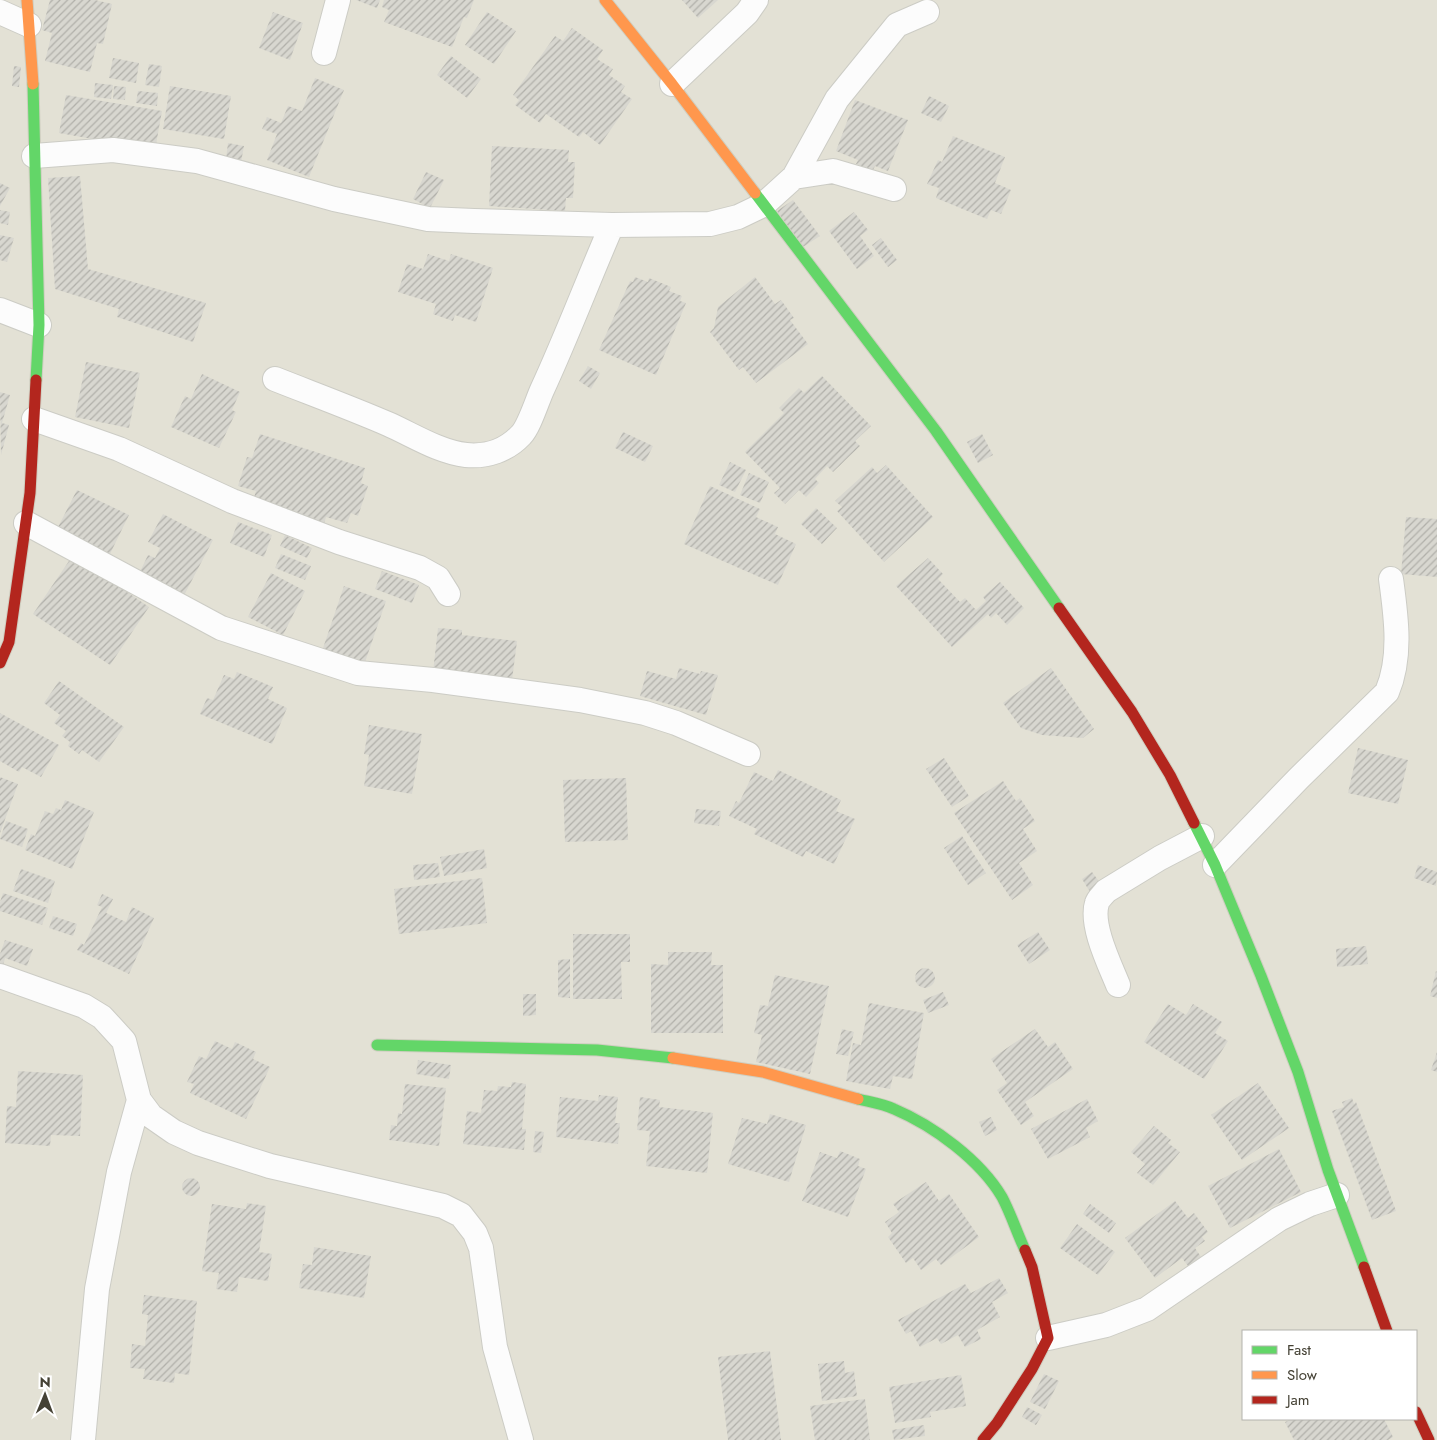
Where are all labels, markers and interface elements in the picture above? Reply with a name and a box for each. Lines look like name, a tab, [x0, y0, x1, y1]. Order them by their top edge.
legend	[1242, 1330, 1417, 1420]
text: Fast	[1287, 1339, 1311, 1361]
text: Slow	[1287, 1364, 1318, 1386]
north arrow	[20, 1370, 70, 1420]
text: N	[39, 1372, 51, 1392]
text: Jam	[1285, 1389, 1310, 1411]

